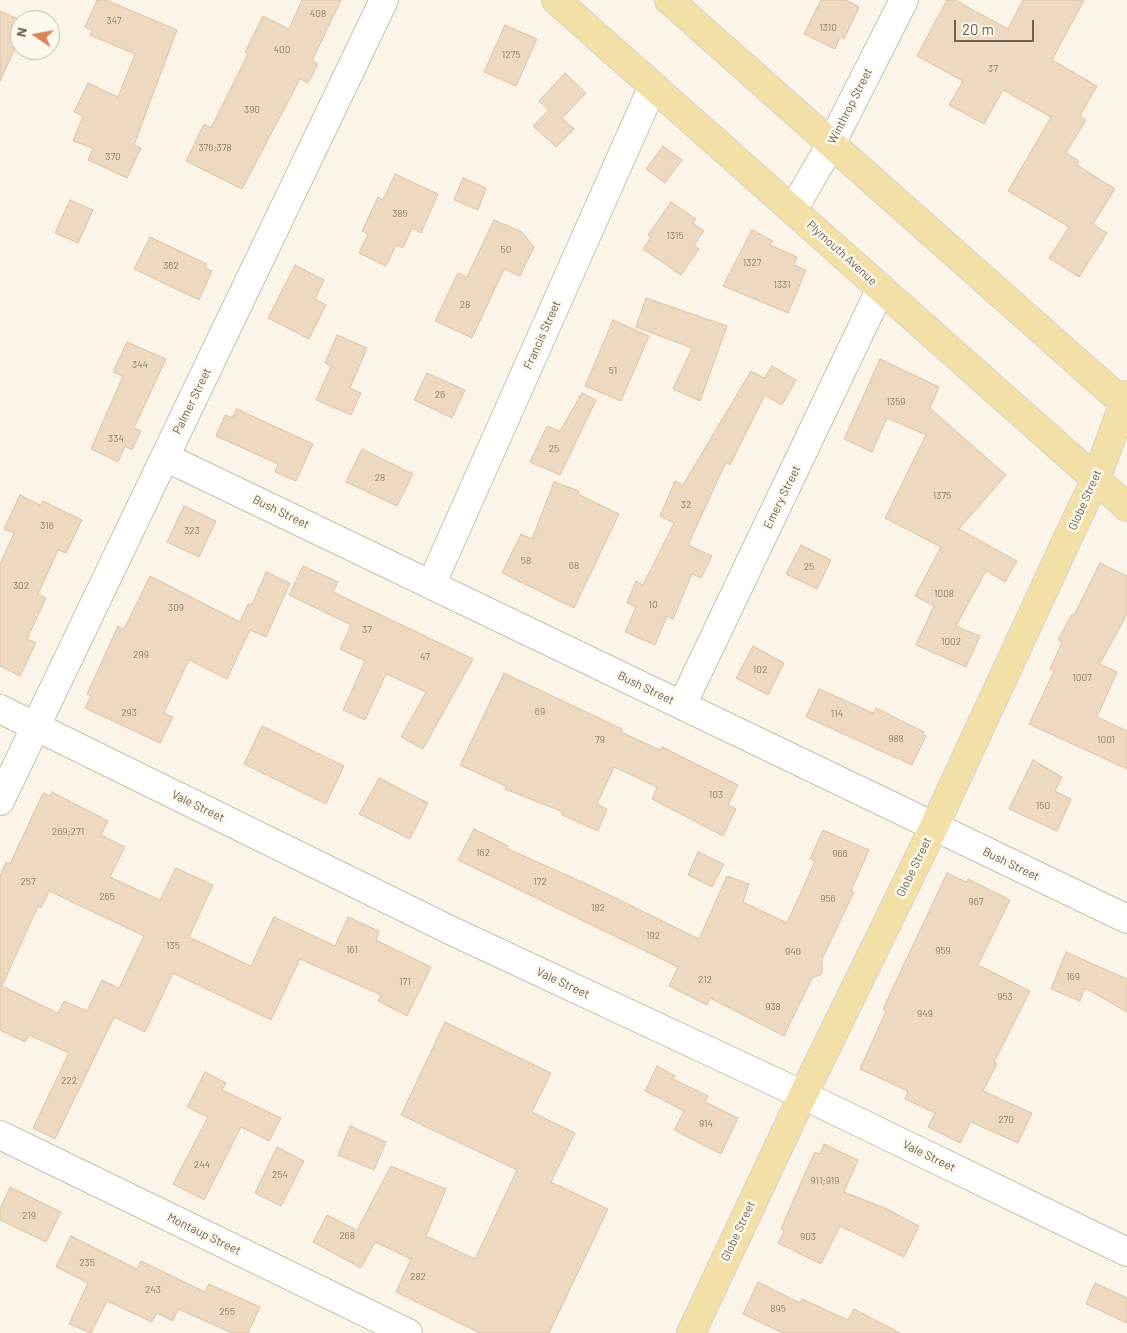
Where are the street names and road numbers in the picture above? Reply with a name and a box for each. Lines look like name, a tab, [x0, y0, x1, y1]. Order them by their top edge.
street label: Winthrop Street	[825, 66, 875, 146]
street label: Plymouth Avenue	[804, 218, 880, 288]
street label: Francis Street	[520, 298, 564, 372]
street label: Palmer Street	[170, 366, 214, 436]
street label: Emery Street	[760, 463, 804, 531]
street label: Globe Street	[1065, 468, 1105, 532]
street label: Bush Street	[250, 492, 312, 532]
street label: Bush Street	[615, 668, 677, 708]
street label: Vale Street	[169, 787, 227, 825]
street label: Globe Street	[893, 835, 935, 899]
street label: Bush Street	[980, 844, 1042, 884]
street label: Vale Street	[534, 964, 592, 1002]
street label: Vale Street	[900, 1137, 958, 1175]
street label: Globe Street	[718, 1199, 758, 1263]
street label: Montaup Street	[165, 1210, 243, 1258]

